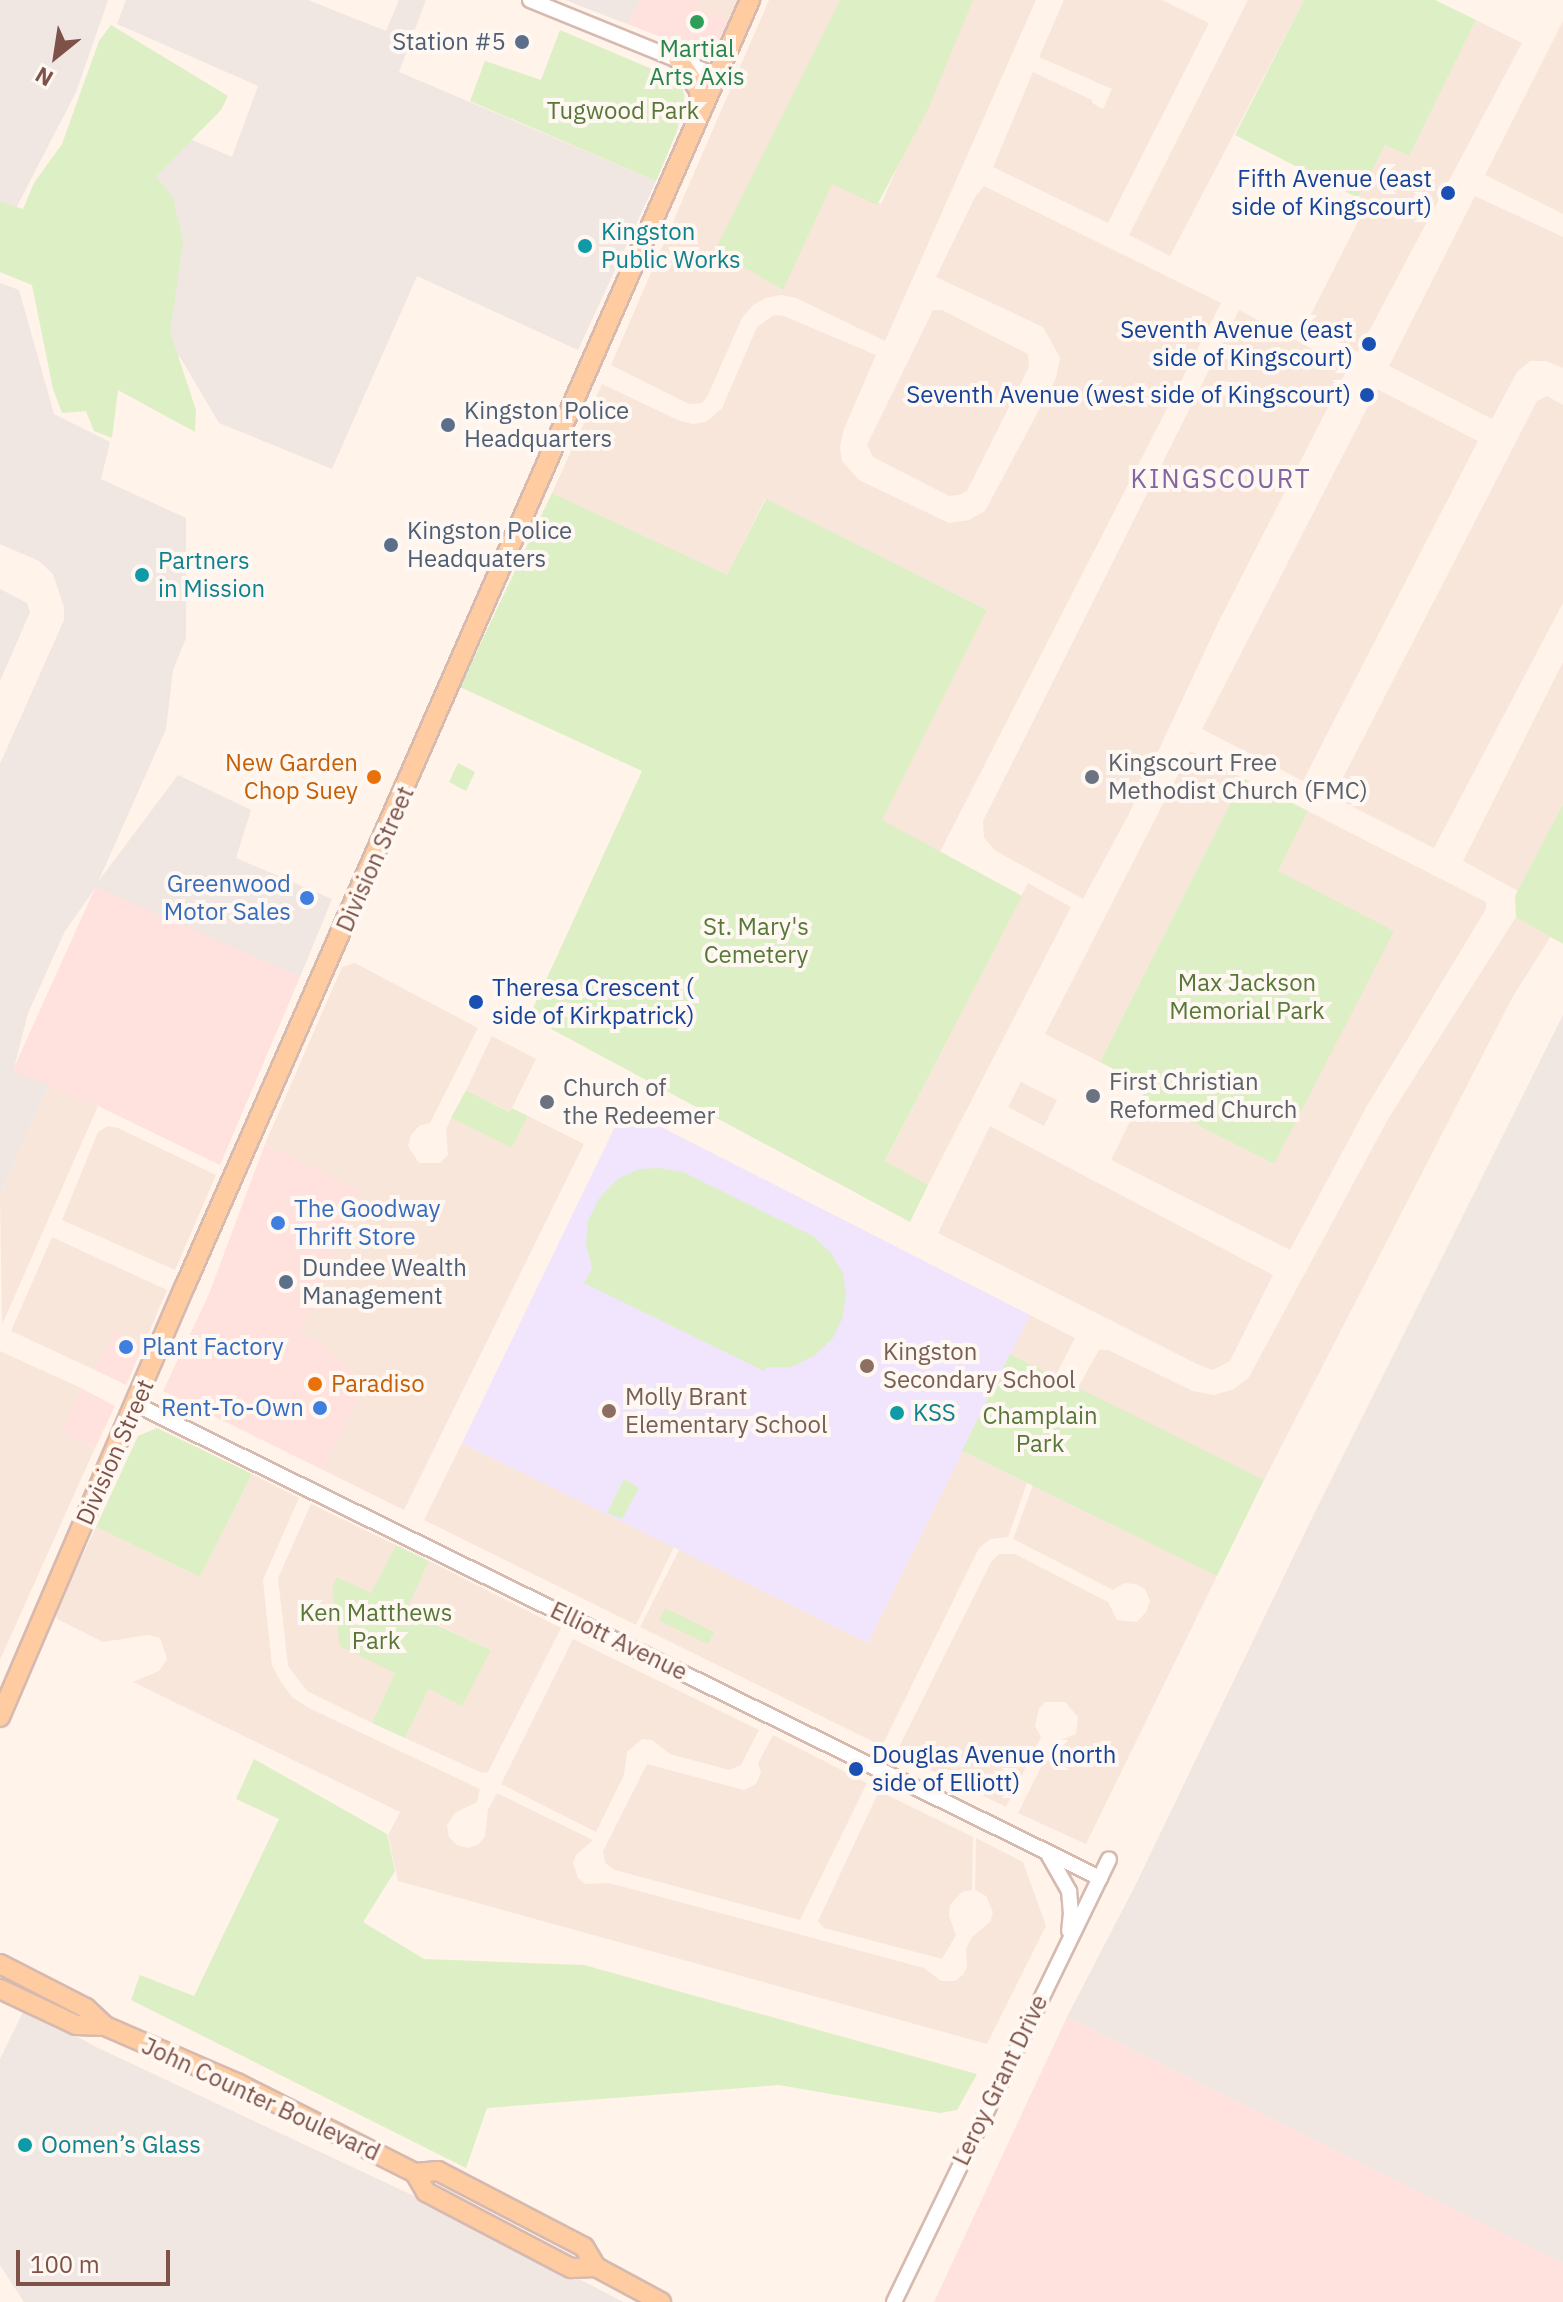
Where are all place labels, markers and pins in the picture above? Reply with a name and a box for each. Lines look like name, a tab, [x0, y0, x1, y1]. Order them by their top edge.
marker: Martial Arts Axis	[688, 13, 706, 31]
place label: Station #5	[392, 28, 506, 56]
marker: Station #5	[513, 33, 531, 51]
place label: Martial Arts Axis	[649, 35, 745, 91]
place label: Fifth Avenue (east side of Kingscourt)	[1231, 165, 1432, 221]
marker: Fifth Avenue (east side of Kingscourt)	[1439, 184, 1457, 202]
place label: Kingston Public Works	[601, 218, 741, 274]
marker: Kingston Public Works	[576, 237, 594, 255]
place label: Seventh Avenue (east side of Kingscourt)	[1120, 316, 1353, 372]
marker: Seventh Avenue (east side of Kingscourt)	[1360, 335, 1378, 353]
place label: Seventh Avenue (west side of Kingscourt)	[906, 381, 1351, 409]
marker: Seventh Avenue (west side of Kingscourt)	[1358, 386, 1376, 404]
place label: Kingston Police Headquarters	[464, 397, 629, 453]
marker: Kingston Police Headquarters	[439, 416, 457, 434]
place label: Kingston Police Headquaters	[407, 517, 572, 573]
marker: Kingston Police Headquaters	[382, 536, 400, 554]
place label: Partners in Mission	[158, 547, 265, 603]
marker: Partners in Mission	[133, 566, 151, 584]
place label: New Garden Chop Suey	[225, 749, 358, 805]
place label: Kingscourt Free Methodist Church (FMC)	[1108, 749, 1368, 805]
marker: New Garden Chop Suey	[365, 768, 383, 786]
marker: Kingscourt Free Methodist Church (FMC)	[1083, 768, 1101, 786]
place label: Greenwood Motor Sales	[164, 870, 291, 926]
marker: Greenwood Motor Sales	[298, 889, 316, 907]
place label: Theresa Crescent ( side of Kirkpatrick)	[492, 974, 695, 1030]
marker: Theresa Crescent ( side of Kirkpatrick)	[467, 993, 485, 1011]
place label: First Christian Reformed Church	[1109, 1068, 1297, 1124]
place label: Church of the Redeemer	[563, 1074, 715, 1130]
marker: First Christian Reformed Church	[1084, 1087, 1102, 1105]
marker: Church of the Redeemer	[538, 1093, 556, 1111]
place label: The Goodway Thrift Store	[294, 1195, 441, 1251]
marker: The Goodway Thrift Store	[269, 1214, 287, 1232]
place label: Dundee Wealth Management	[302, 1254, 467, 1310]
marker: Dundee Wealth Management	[277, 1273, 295, 1291]
place label: Plant Factory	[142, 1333, 284, 1361]
marker: Plant Factory	[117, 1338, 135, 1356]
place label: Kingston Secondary School	[883, 1338, 1076, 1394]
marker: Kingston Secondary School	[858, 1357, 876, 1375]
place label: Paradiso	[331, 1370, 425, 1398]
marker: Paradiso	[306, 1375, 324, 1393]
place label: Molly Brant Elementary School	[625, 1383, 827, 1439]
place label: Rent-To-Own	[161, 1394, 304, 1422]
marker: Rent-To-Own	[311, 1399, 329, 1417]
place label: KSS	[913, 1399, 956, 1427]
marker: Molly Brant Elementary School	[600, 1402, 618, 1420]
marker: KSS	[888, 1404, 906, 1422]
place label: Douglas Avenue (north side of Elliott)	[872, 1741, 1116, 1797]
marker: Douglas Avenue (north side of Elliott)	[847, 1760, 865, 1778]
place label: Oomen’s Glass	[41, 2131, 201, 2159]
marker: Oomen’s Glass	[16, 2136, 34, 2154]

